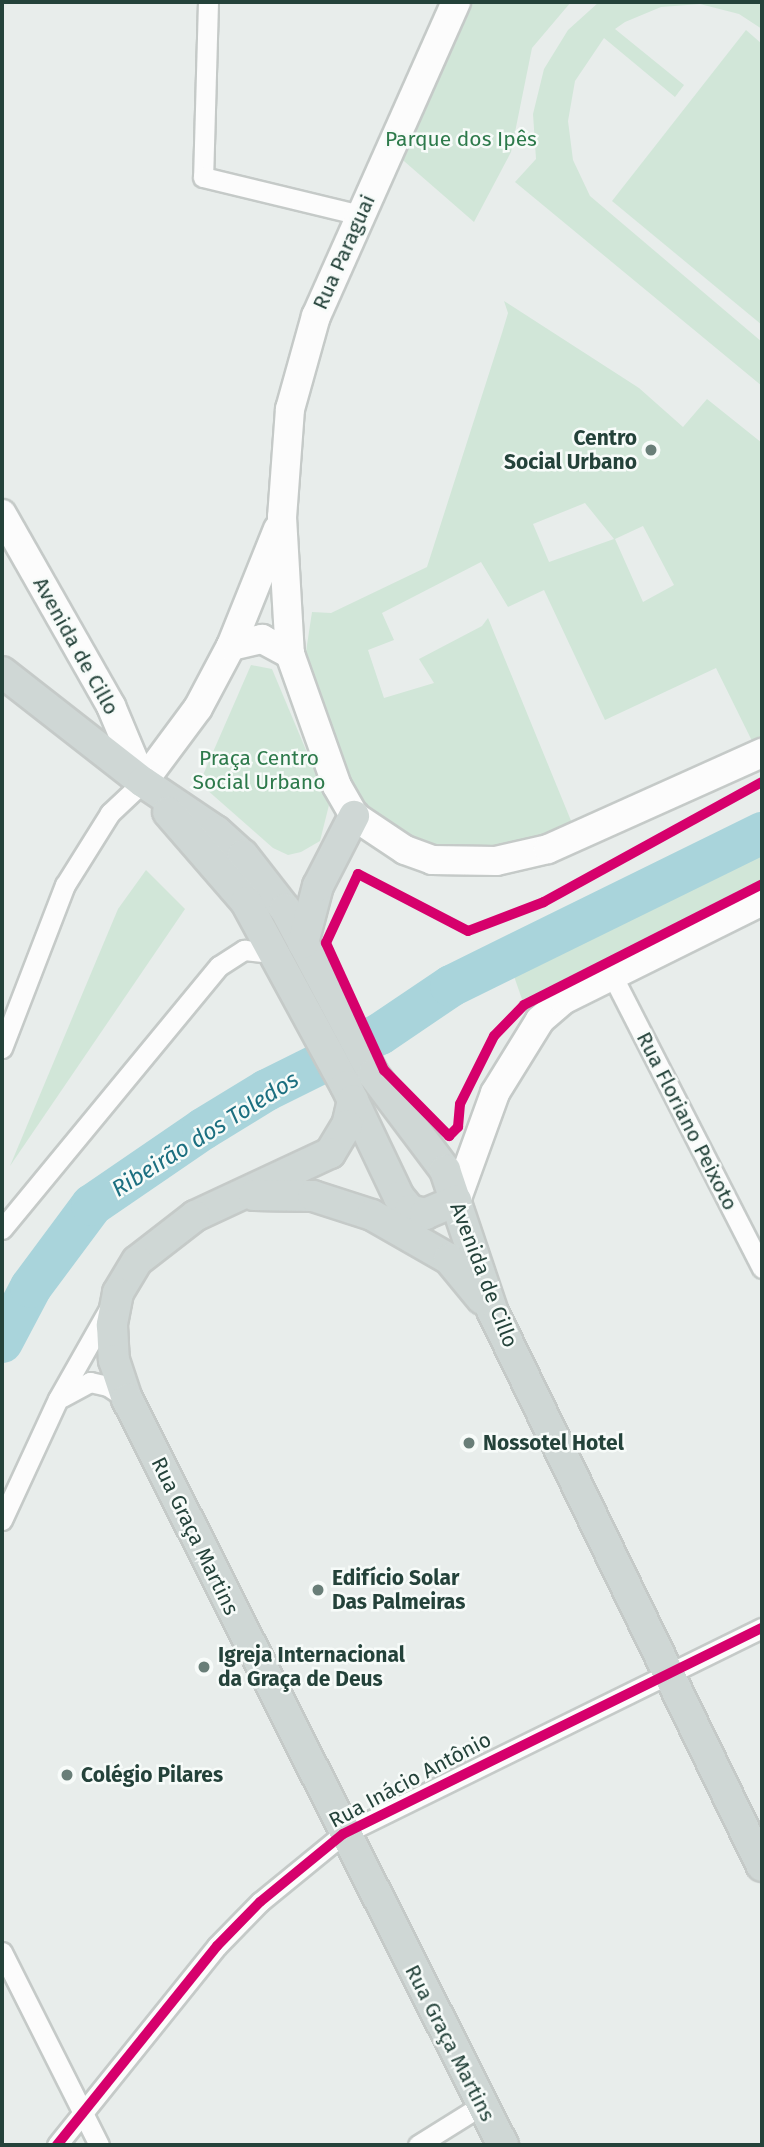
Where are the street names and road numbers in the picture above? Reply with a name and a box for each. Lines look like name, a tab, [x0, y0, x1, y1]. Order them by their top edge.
street label: Rua Paraguai	[307, 191, 381, 313]
street label: Avenida de Cillo	[28, 573, 124, 719]
street label: Rua Floriano Peixoto	[631, 1028, 743, 1214]
street label: Avenida de Cillo	[445, 1199, 523, 1351]
street label: Rua Graça Martins	[146, 1453, 244, 1619]
street label: Rua Inácio Antônio	[325, 1727, 495, 1833]
street label: Rua Graça Martins	[400, 1961, 500, 2125]

